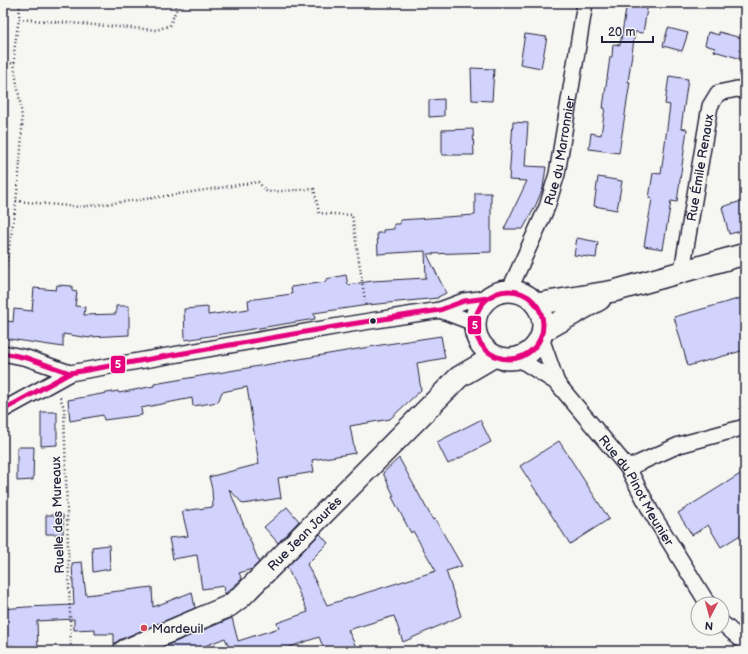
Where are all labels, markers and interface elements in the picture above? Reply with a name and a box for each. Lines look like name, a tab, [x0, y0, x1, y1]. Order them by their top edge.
scale bar	[602, 18, 653, 44]
text: 20 m	[608, 25, 635, 40]
street label: Rue du Marronnier	[541, 95, 579, 208]
street label: Rue Émile Renaux	[684, 113, 718, 223]
line badge: 5	[467, 315, 482, 335]
unlabelled marker	[368, 316, 378, 326]
text: 5	[472, 319, 479, 332]
line badge: 5	[110, 355, 126, 374]
text: 5	[115, 358, 122, 371]
street label: Rue du Pinot Meunier	[595, 432, 677, 549]
street label: Ruelle des Mureaux	[48, 456, 68, 574]
street label: Rue Jean Jaurès	[264, 493, 346, 575]
north arrow	[690, 596, 730, 636]
text: N	[704, 619, 714, 632]
place label: Mardeuil	[152, 621, 203, 637]
marker: Mardeuil	[139, 623, 149, 633]

